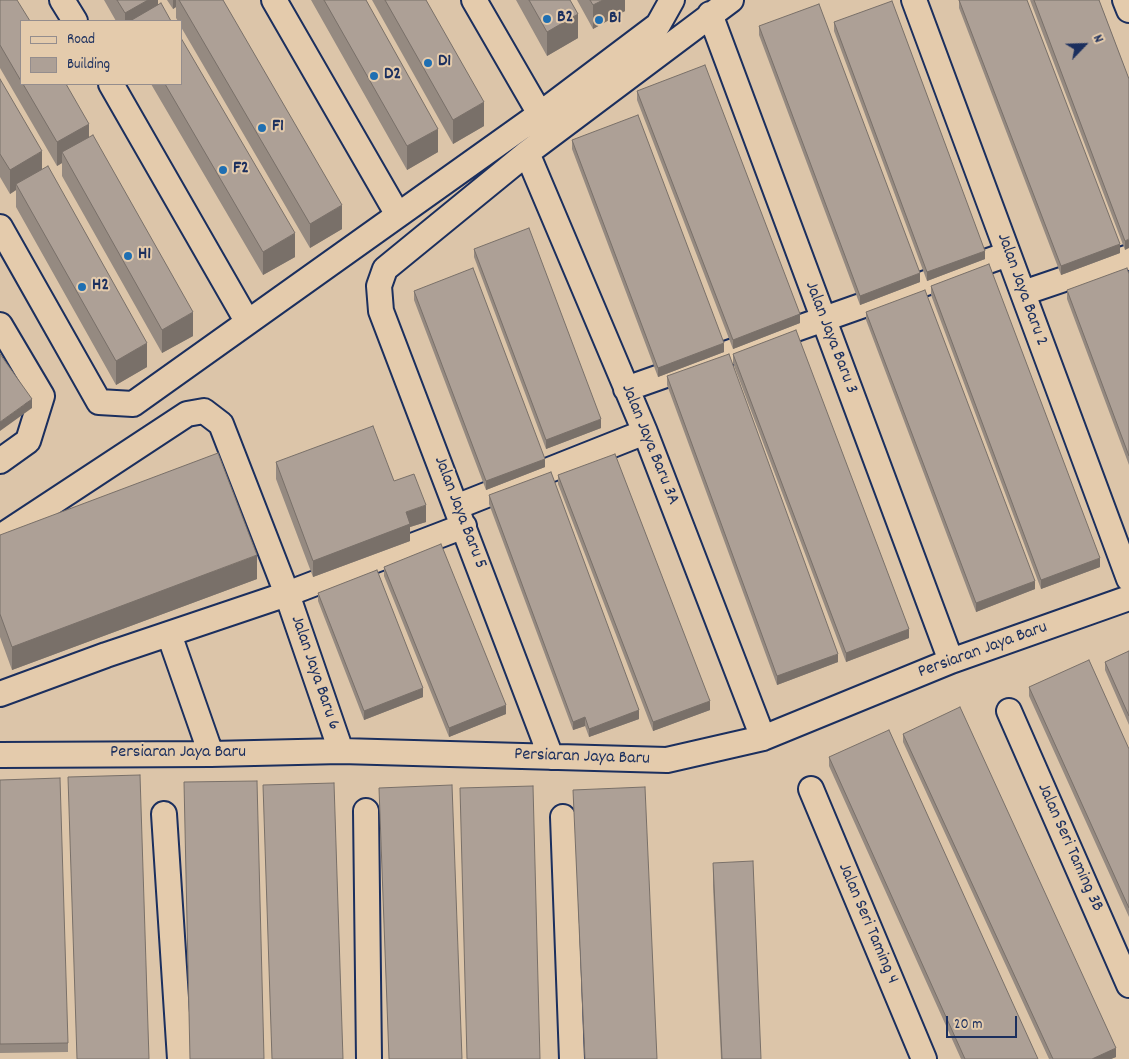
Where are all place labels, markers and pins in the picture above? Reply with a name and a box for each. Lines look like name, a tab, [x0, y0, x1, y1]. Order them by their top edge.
place label: B2	[557, 8, 573, 30]
place label: B1	[609, 9, 621, 31]
marker: B2	[541, 13, 553, 25]
marker: B1	[593, 14, 605, 26]
place label: D1	[438, 52, 451, 74]
marker: D1	[422, 57, 434, 69]
place label: D2	[384, 65, 401, 87]
marker: D2	[368, 70, 380, 82]
place label: F1	[272, 117, 284, 139]
marker: F1	[256, 122, 268, 134]
place label: F2	[233, 159, 249, 181]
marker: F2	[217, 164, 229, 176]
place label: H1	[138, 245, 151, 267]
marker: H1	[122, 250, 134, 262]
place label: H2	[92, 276, 109, 298]
marker: H2	[76, 281, 88, 293]

